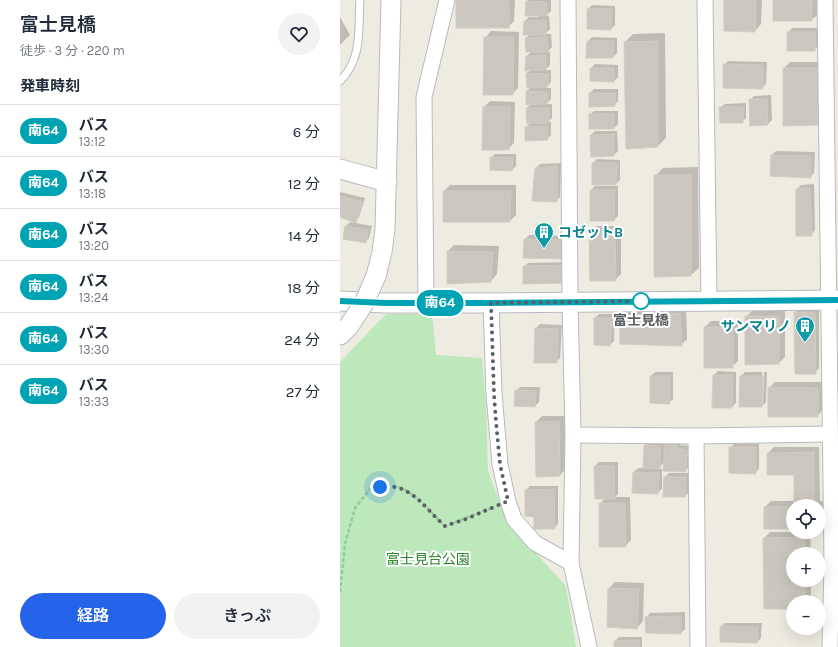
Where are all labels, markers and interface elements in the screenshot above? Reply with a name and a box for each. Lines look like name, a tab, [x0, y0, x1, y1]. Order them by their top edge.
button: heart	[278, 13, 320, 55]
text: 富士見橋	[20, 14, 96, 36]
text: 徒歩 · 3 分 · 220 m	[20, 43, 125, 58]
text: 発車時刻	[20, 77, 80, 95]
text: バス	[79, 116, 109, 134]
text: 南64	[28, 122, 59, 139]
text: 6 分	[293, 123, 320, 141]
text: 13:12	[79, 134, 106, 149]
text: バス	[79, 168, 109, 186]
text: 南64	[28, 174, 59, 191]
text: 12 分	[288, 175, 320, 193]
text: 13:18	[79, 186, 106, 201]
text: バス	[79, 220, 109, 238]
building icon: コゼットB	[533, 221, 555, 249]
place label: コゼットB	[558, 224, 623, 241]
text: 南64	[28, 226, 59, 243]
text: 14 分	[288, 227, 320, 245]
text: 13:20	[79, 238, 109, 253]
text: バス	[79, 272, 109, 290]
text: 南64	[28, 278, 59, 295]
text: 18 分	[287, 279, 320, 297]
text: 13:24	[79, 290, 109, 305]
line badge: 南64	[417, 290, 463, 316]
marker: 富士見橋	[632, 292, 650, 310]
text: 南64	[425, 294, 455, 311]
place label: 富士見橋	[613, 312, 669, 329]
building icon: サンマリノ	[794, 315, 816, 343]
place label: サンマリノ	[721, 318, 791, 335]
text: バス	[79, 324, 109, 342]
text: 南64	[28, 330, 59, 347]
text: 24 分	[284, 331, 320, 349]
text: 13:30	[79, 342, 109, 357]
text: バス	[79, 376, 109, 394]
text: 南64	[28, 382, 59, 399]
text: 27 分	[286, 383, 320, 401]
text: 13:33	[79, 394, 109, 409]
your location	[370, 477, 390, 497]
map controls	[786, 499, 826, 635]
button: locate	[786, 499, 826, 539]
button: +	[786, 547, 826, 587]
park label: 富士見台公園	[386, 551, 470, 568]
button: 経路	[20, 593, 166, 639]
button: きっぷ	[174, 593, 320, 639]
button: −	[786, 595, 826, 635]

